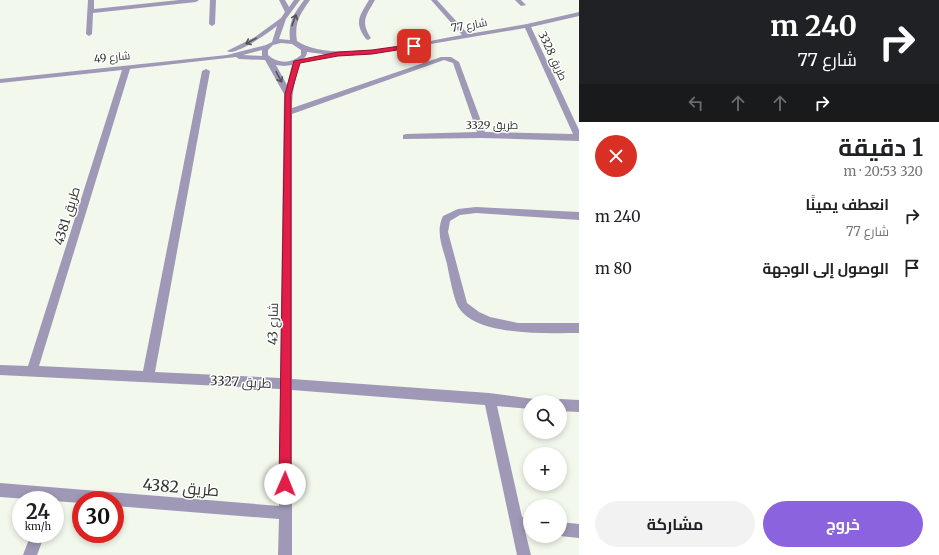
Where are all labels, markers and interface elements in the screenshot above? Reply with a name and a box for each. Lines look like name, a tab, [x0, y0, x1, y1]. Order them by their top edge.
text: 240 m	[770, 8, 857, 44]
one-way arrow	[291, 14, 299, 26]
street label: شارع 77	[450, 15, 488, 36]
icon: right	[871, 16, 923, 68]
pin	[397, 29, 431, 63]
street label: طريق 3328	[536, 29, 570, 83]
icon: arrive	[403, 35, 425, 57]
one-way arrow	[245, 38, 257, 45]
street label: شارع 49	[93, 48, 131, 67]
text: شارع 77	[797, 48, 857, 71]
one-way arrow	[276, 71, 284, 83]
icon: left	[685, 92, 707, 114]
icon: ahead	[727, 92, 749, 114]
icon: ahead	[769, 92, 791, 114]
icon: right	[811, 92, 833, 114]
street label: طريق 3329	[466, 118, 518, 132]
text: 1 دقيقة	[838, 132, 923, 163]
button: close	[595, 135, 637, 177]
text: 320 m · 20:53	[844, 163, 923, 180]
street label: طريق 4381	[50, 185, 84, 247]
text: انعطف يمينًا	[805, 195, 889, 214]
icon: right	[901, 205, 923, 227]
text: 240 m	[595, 207, 641, 226]
text: شارع 77	[846, 223, 889, 240]
icon: arrive	[901, 257, 923, 279]
text: 80 m	[595, 259, 632, 278]
text: الوصول إلى الوجهة	[762, 259, 889, 278]
street label: شارع 43	[264, 303, 282, 345]
street label: طريق 3327	[210, 372, 272, 392]
map controls	[523, 395, 567, 543]
button: search	[523, 395, 567, 439]
button: +	[523, 447, 567, 491]
position arrow	[264, 463, 306, 505]
street label: طريق 4382	[142, 474, 220, 501]
speed limit sign: 30	[72, 491, 124, 543]
text: 24	[26, 499, 50, 524]
button: −	[523, 499, 567, 543]
button: مشاركة	[595, 501, 755, 547]
button: خروج	[763, 501, 923, 547]
text: km/h	[25, 520, 51, 533]

